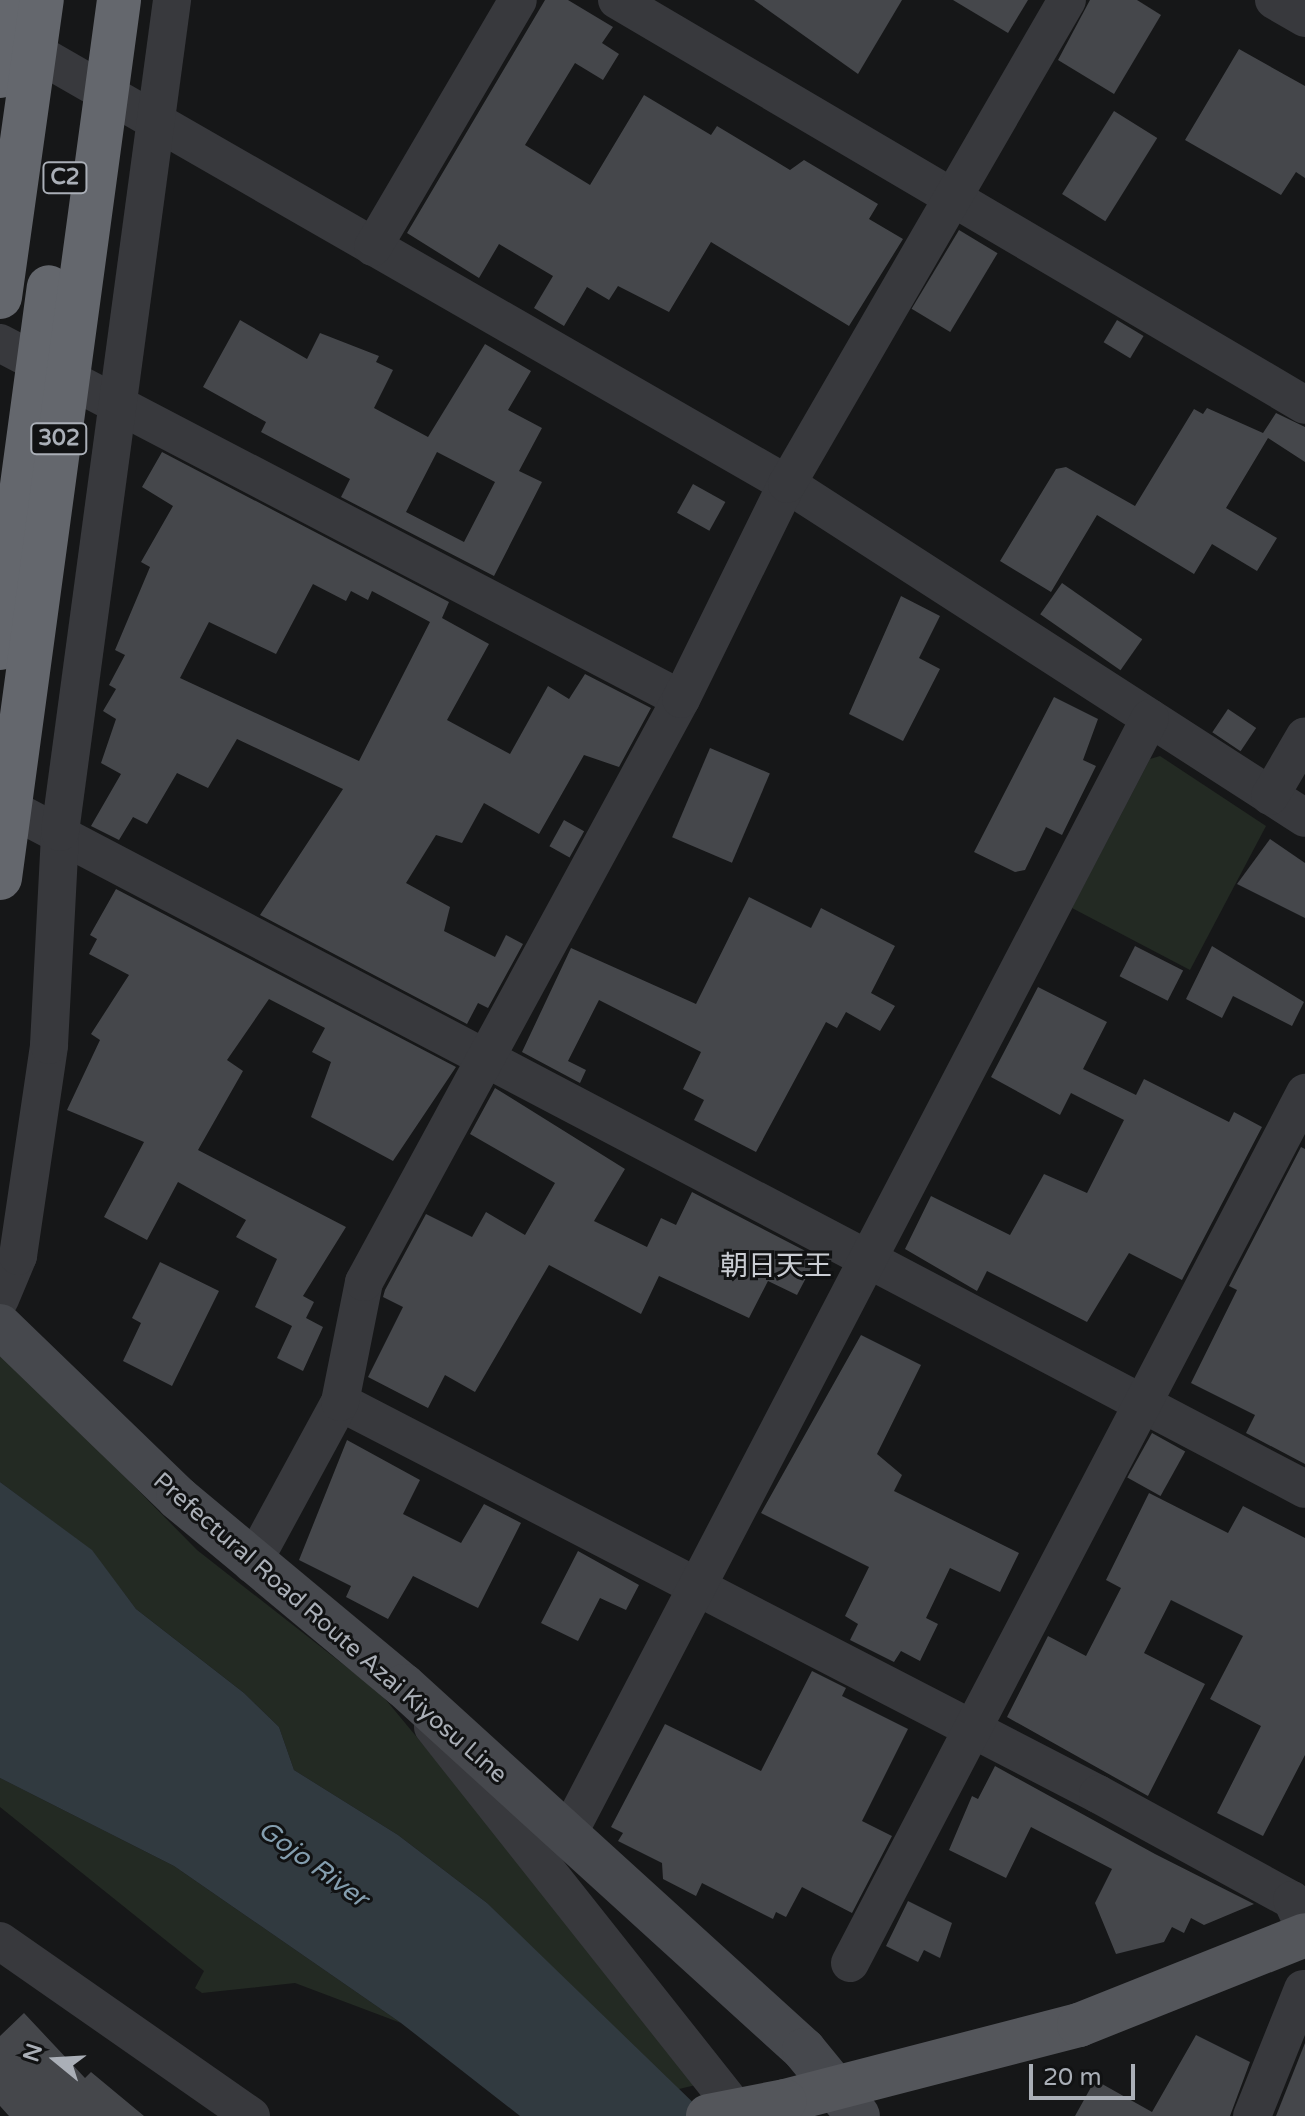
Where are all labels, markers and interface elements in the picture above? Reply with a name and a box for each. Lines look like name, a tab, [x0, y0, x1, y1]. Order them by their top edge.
road number: C2	[41, 160, 89, 196]
road number: 302	[29, 421, 89, 457]
district label: 朝日天王	[720, 1249, 832, 1283]
street label: Prefectural Road Route Azai Kiyosu Line	[147, 1467, 513, 1789]
water label: Gojo River	[252, 1814, 374, 1914]
north arrow	[16, 2020, 96, 2100]
text: N	[18, 2040, 48, 2065]
scale bar	[1033, 2048, 1139, 2098]
text: 20 m	[1043, 2063, 1101, 2092]

